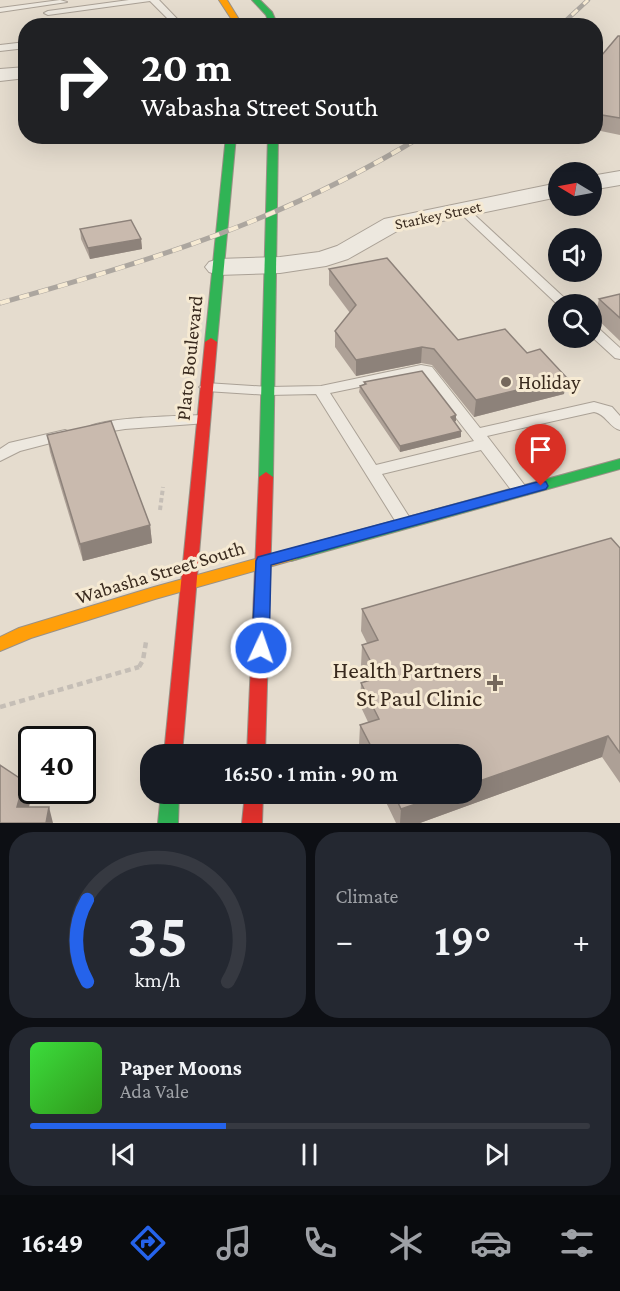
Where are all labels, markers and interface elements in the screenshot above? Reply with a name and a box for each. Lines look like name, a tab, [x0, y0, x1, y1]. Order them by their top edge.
icon: right	[42, 42, 120, 120]
text: 20 m	[141, 43, 232, 90]
text: Wabasha Street South	[141, 92, 378, 122]
north arrow	[548, 162, 602, 216]
map controls	[548, 162, 602, 348]
street label: Starkey Street	[393, 197, 484, 233]
button: sound	[548, 228, 602, 282]
street label: Plato Boulevard	[171, 294, 207, 422]
button: search	[548, 294, 602, 348]
place label: Holiday	[518, 371, 581, 394]
marker: Holiday	[499, 375, 513, 389]
pin	[515, 424, 566, 486]
icon: arrive	[524, 433, 557, 466]
street label: Wabasha Street South	[73, 536, 247, 608]
position arrow	[229, 616, 293, 680]
place label: Health Partners St Paul Clinic	[332, 656, 482, 711]
marker: Health Partners St Paul Clinic	[486, 674, 504, 692]
speed limit sign: 40	[18, 726, 96, 804]
text: 16:50 · 1 min · 90 m	[224, 761, 398, 786]
text: Climate	[336, 885, 398, 907]
text: 35	[127, 900, 188, 969]
text: 19°	[434, 915, 491, 965]
text: −	[336, 922, 353, 959]
text: +	[573, 922, 590, 959]
text: km/h	[134, 968, 181, 992]
text: Paper Moons	[120, 1055, 242, 1080]
text: Ada Vale	[120, 1080, 189, 1102]
icon: previous	[107, 1138, 140, 1171]
icon: pause	[293, 1138, 326, 1171]
icon: next	[480, 1138, 513, 1171]
icon: directions	[127, 1222, 169, 1264]
icon: music	[213, 1222, 255, 1264]
icon: phone	[299, 1222, 341, 1264]
icon: climate	[385, 1222, 427, 1264]
icon: car	[470, 1222, 512, 1264]
icon: filters	[556, 1222, 598, 1264]
text: 16:49	[22, 1228, 83, 1258]

